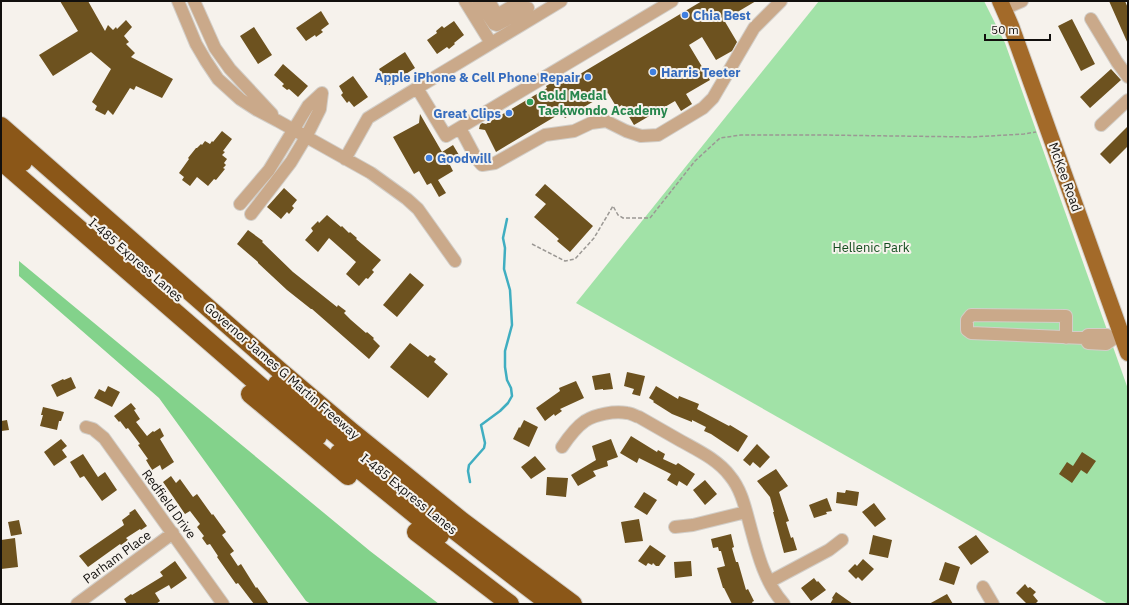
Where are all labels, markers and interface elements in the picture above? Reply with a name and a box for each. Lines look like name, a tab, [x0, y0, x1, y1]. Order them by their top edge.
place label: Chia Best	[693, 7, 751, 24]
marker: Chia Best	[680, 10, 690, 20]
scale bar	[985, 16, 1050, 42]
text: 50 m	[991, 22, 1019, 37]
place label: Harris Teeter	[661, 64, 741, 81]
marker: Harris Teeter	[648, 67, 658, 77]
place label: Apple iPhone & Cell Phone Repair	[375, 69, 580, 86]
marker: Apple iPhone & Cell Phone Repair	[583, 72, 593, 82]
place label: Gold Medal Taekwondo Academy	[538, 87, 668, 119]
marker: Gold Medal Taekwondo Academy	[525, 97, 535, 107]
place label: Great Clips	[433, 105, 501, 122]
marker: Great Clips	[504, 108, 514, 118]
street label: McKee Road	[1045, 140, 1085, 214]
place label: Goodwill	[437, 150, 491, 167]
marker: Goodwill	[424, 153, 434, 163]
street label: I-485 Express Lanes	[85, 214, 187, 306]
park label: Hellenic Park	[832, 239, 910, 256]
street label: Governor James G Martin Freeway	[201, 299, 364, 443]
street label: I-485 Express Lanes	[357, 450, 461, 538]
street label: Redfield Drive	[138, 466, 200, 542]
street label: Parham Place	[80, 527, 154, 587]

